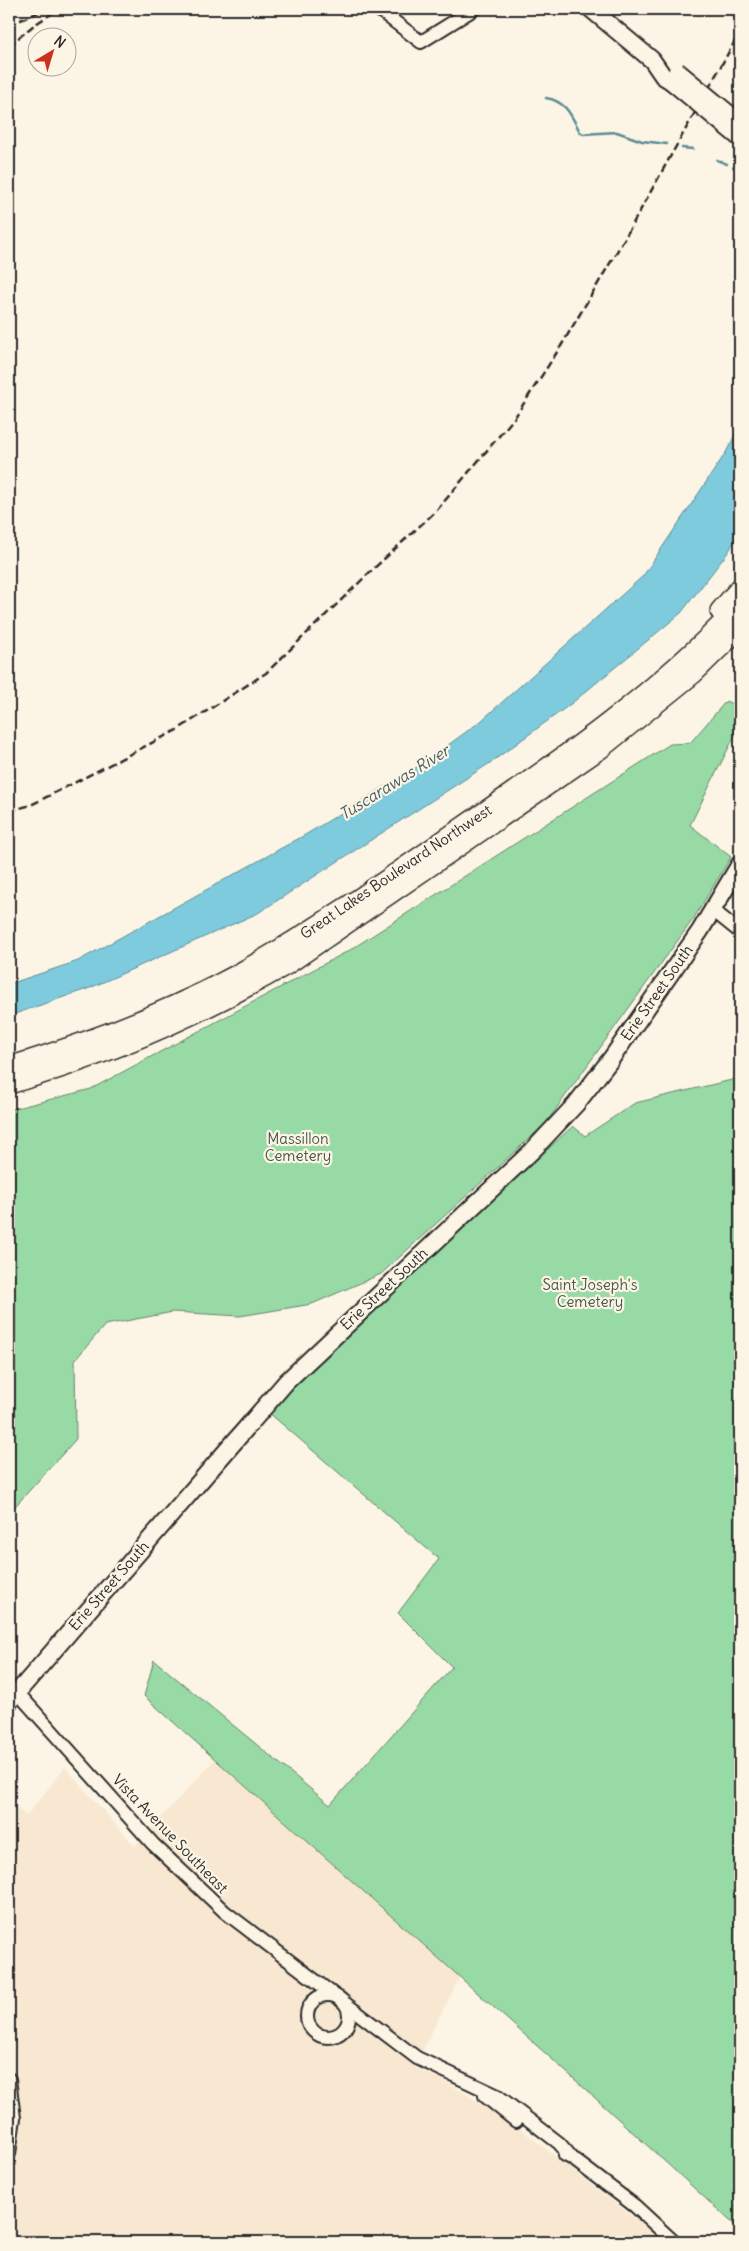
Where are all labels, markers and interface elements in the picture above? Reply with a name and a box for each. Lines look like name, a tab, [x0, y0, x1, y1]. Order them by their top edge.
north arrow	[28, 28, 78, 78]
text: N	[51, 32, 69, 52]
water label: Tuscarawas River	[335, 739, 455, 824]
street label: Great Lakes Boulevard Northwest	[296, 800, 495, 943]
street label: Erie Street South	[616, 941, 697, 1044]
park label: Massillon Cemetery	[265, 1129, 331, 1165]
street label: Erie Street South	[336, 1243, 432, 1334]
park label: Saint Joseph's Cemetery	[542, 1275, 638, 1311]
street label: Erie Street South	[64, 1537, 153, 1634]
street label: Vista Avenue Southeast	[109, 1770, 232, 1897]

